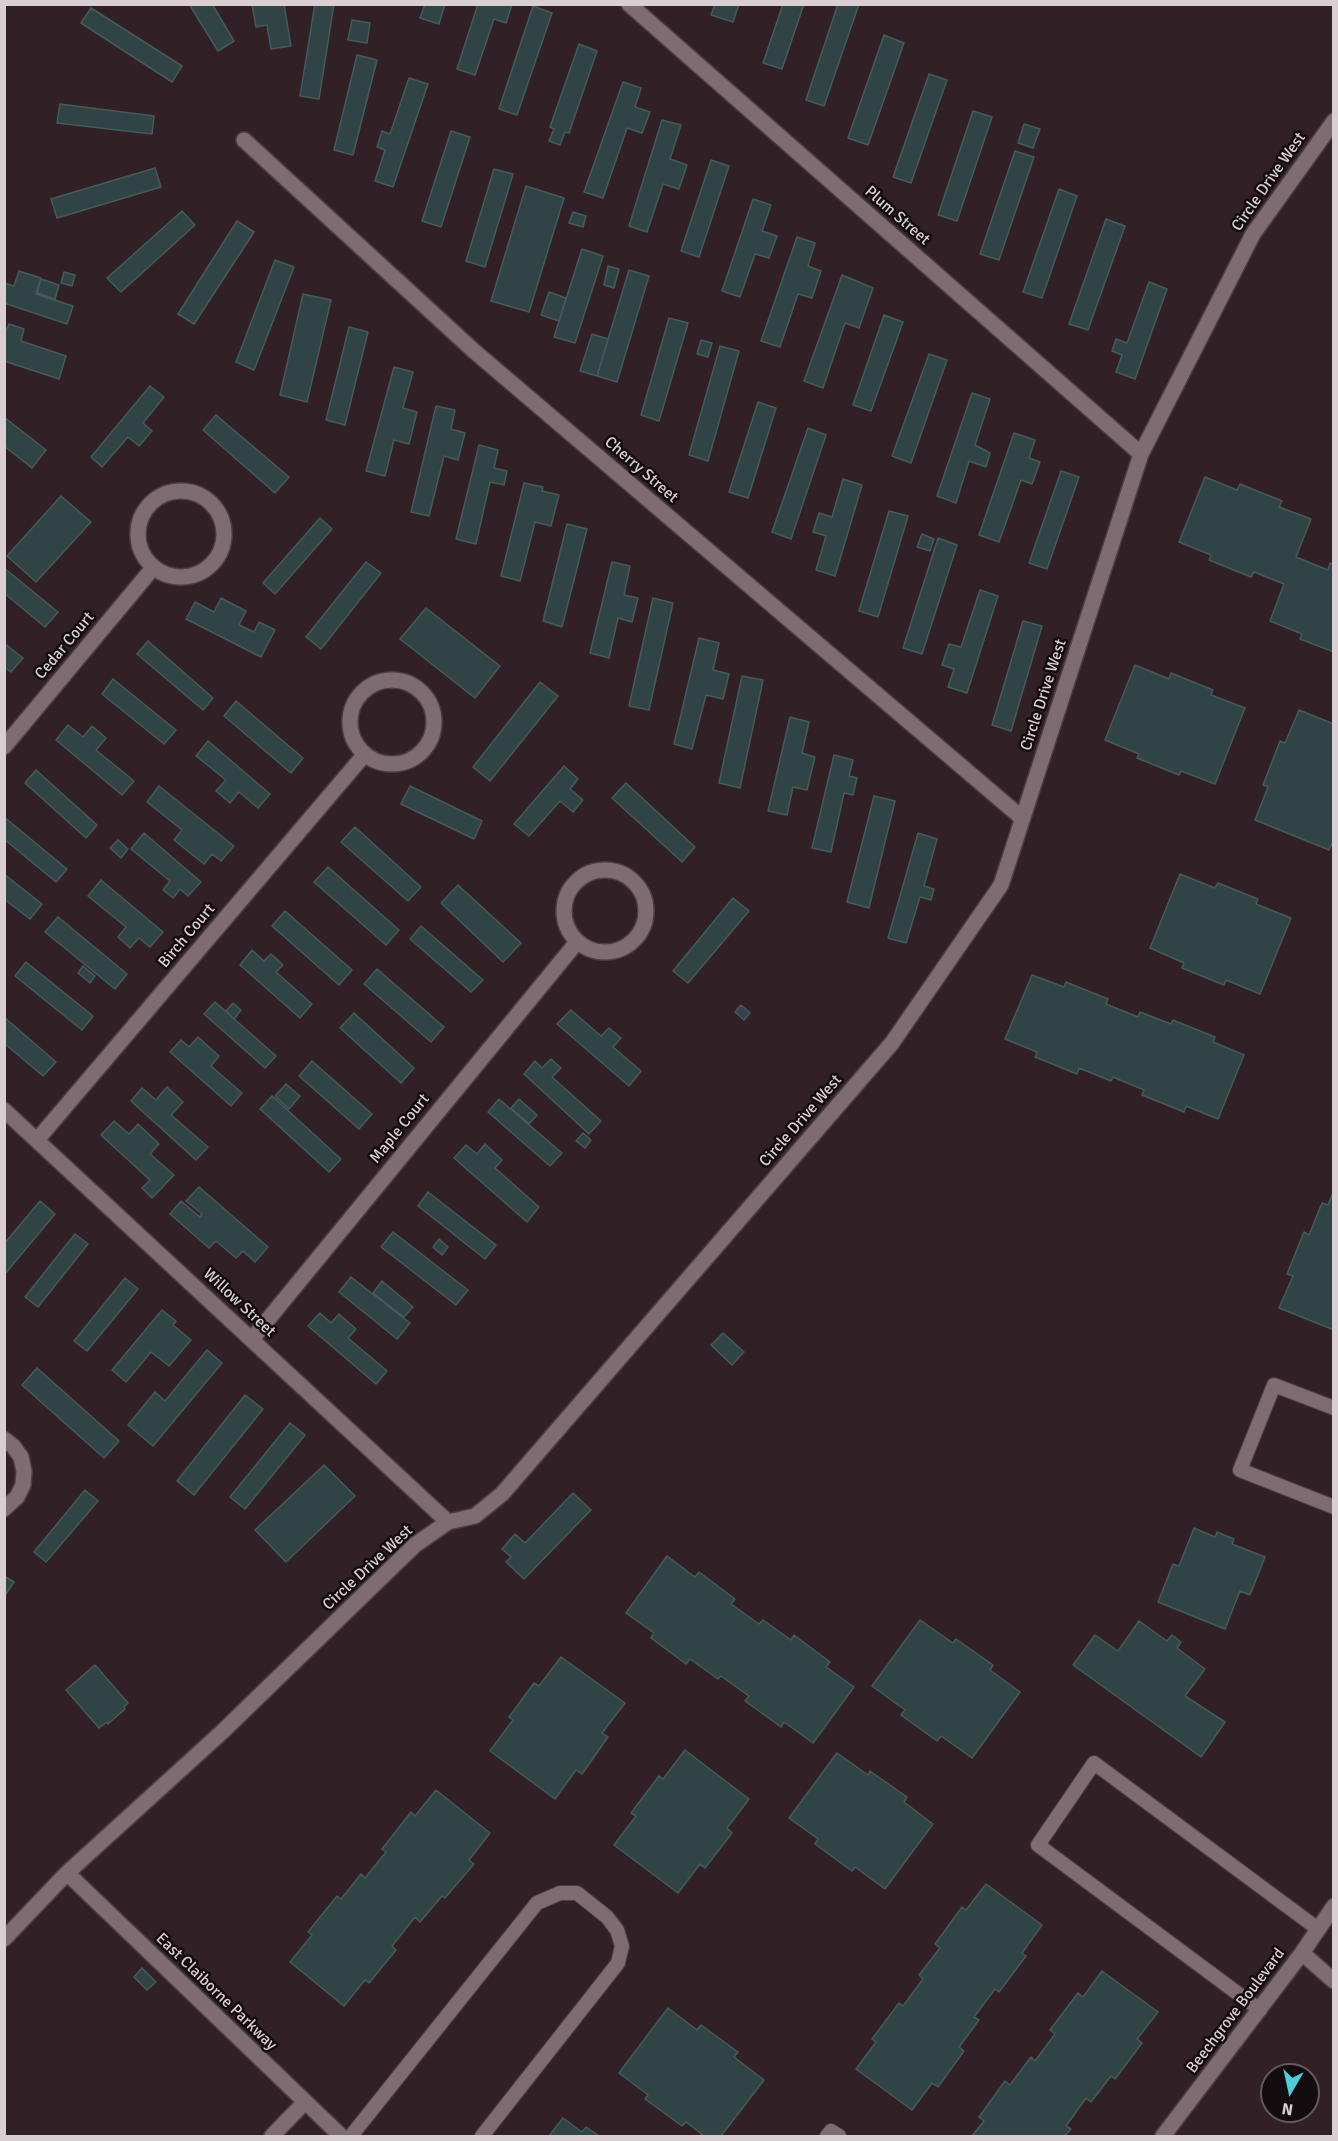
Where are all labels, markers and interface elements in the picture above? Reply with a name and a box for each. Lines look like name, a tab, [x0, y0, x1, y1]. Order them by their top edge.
street label: Circle Drive West	[1228, 129, 1310, 235]
street label: Plum Street	[860, 182, 934, 250]
street label: Cherry Street	[600, 433, 682, 507]
street label: Cedar Court	[31, 608, 99, 684]
street label: Circle Drive West	[1017, 637, 1071, 753]
street label: Birch Court	[155, 900, 219, 972]
street label: Circle Drive West	[756, 1071, 846, 1171]
street label: Maple Court	[366, 1090, 434, 1168]
street label: Willow Street	[199, 1265, 279, 1341]
street label: Circle Drive West	[319, 1521, 417, 1615]
street label: East Claiborne Parkway	[152, 1929, 280, 2055]
street label: Beechgrove Boulevard	[1183, 1945, 1289, 2077]
north arrow	[1260, 2063, 1320, 2123]
text: N	[1280, 2098, 1295, 2120]

